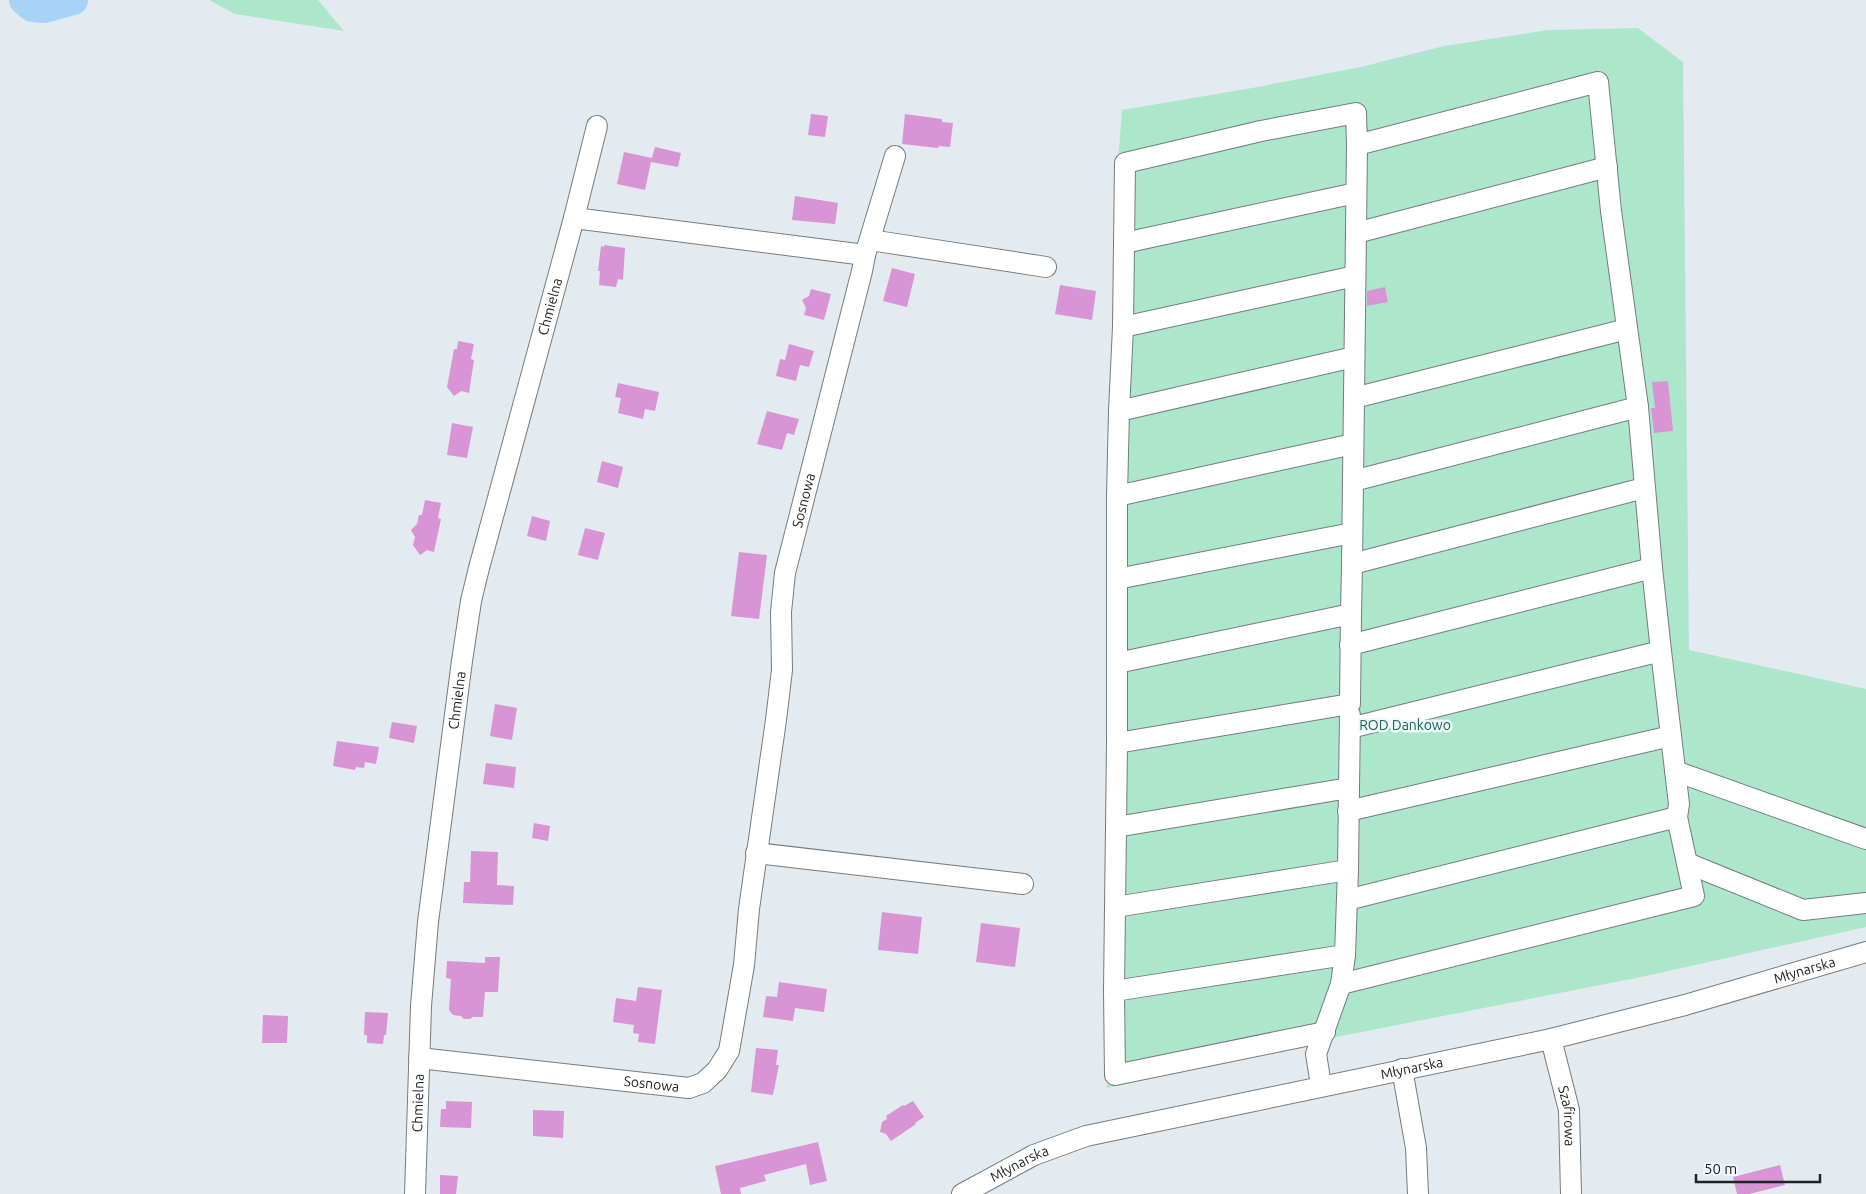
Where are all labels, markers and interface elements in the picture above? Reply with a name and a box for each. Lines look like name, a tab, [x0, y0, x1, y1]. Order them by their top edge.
street label: Chmielna	[535, 276, 565, 337]
street label: Sosnowa	[789, 471, 818, 529]
street label: Chmielna	[445, 670, 469, 730]
park label: ROD Dankowo	[1359, 717, 1451, 733]
street label: Młynarska	[1772, 953, 1837, 987]
street label: Młynarska	[1379, 1054, 1444, 1082]
street label: Chmielna	[409, 1073, 427, 1133]
street label: Sosnowa	[623, 1073, 680, 1095]
street label: Szafirowa	[1555, 1084, 1578, 1147]
street label: Młynarska	[987, 1142, 1051, 1185]
scale bar	[1696, 1152, 1820, 1184]
text: 50 m	[1704, 1160, 1737, 1177]

